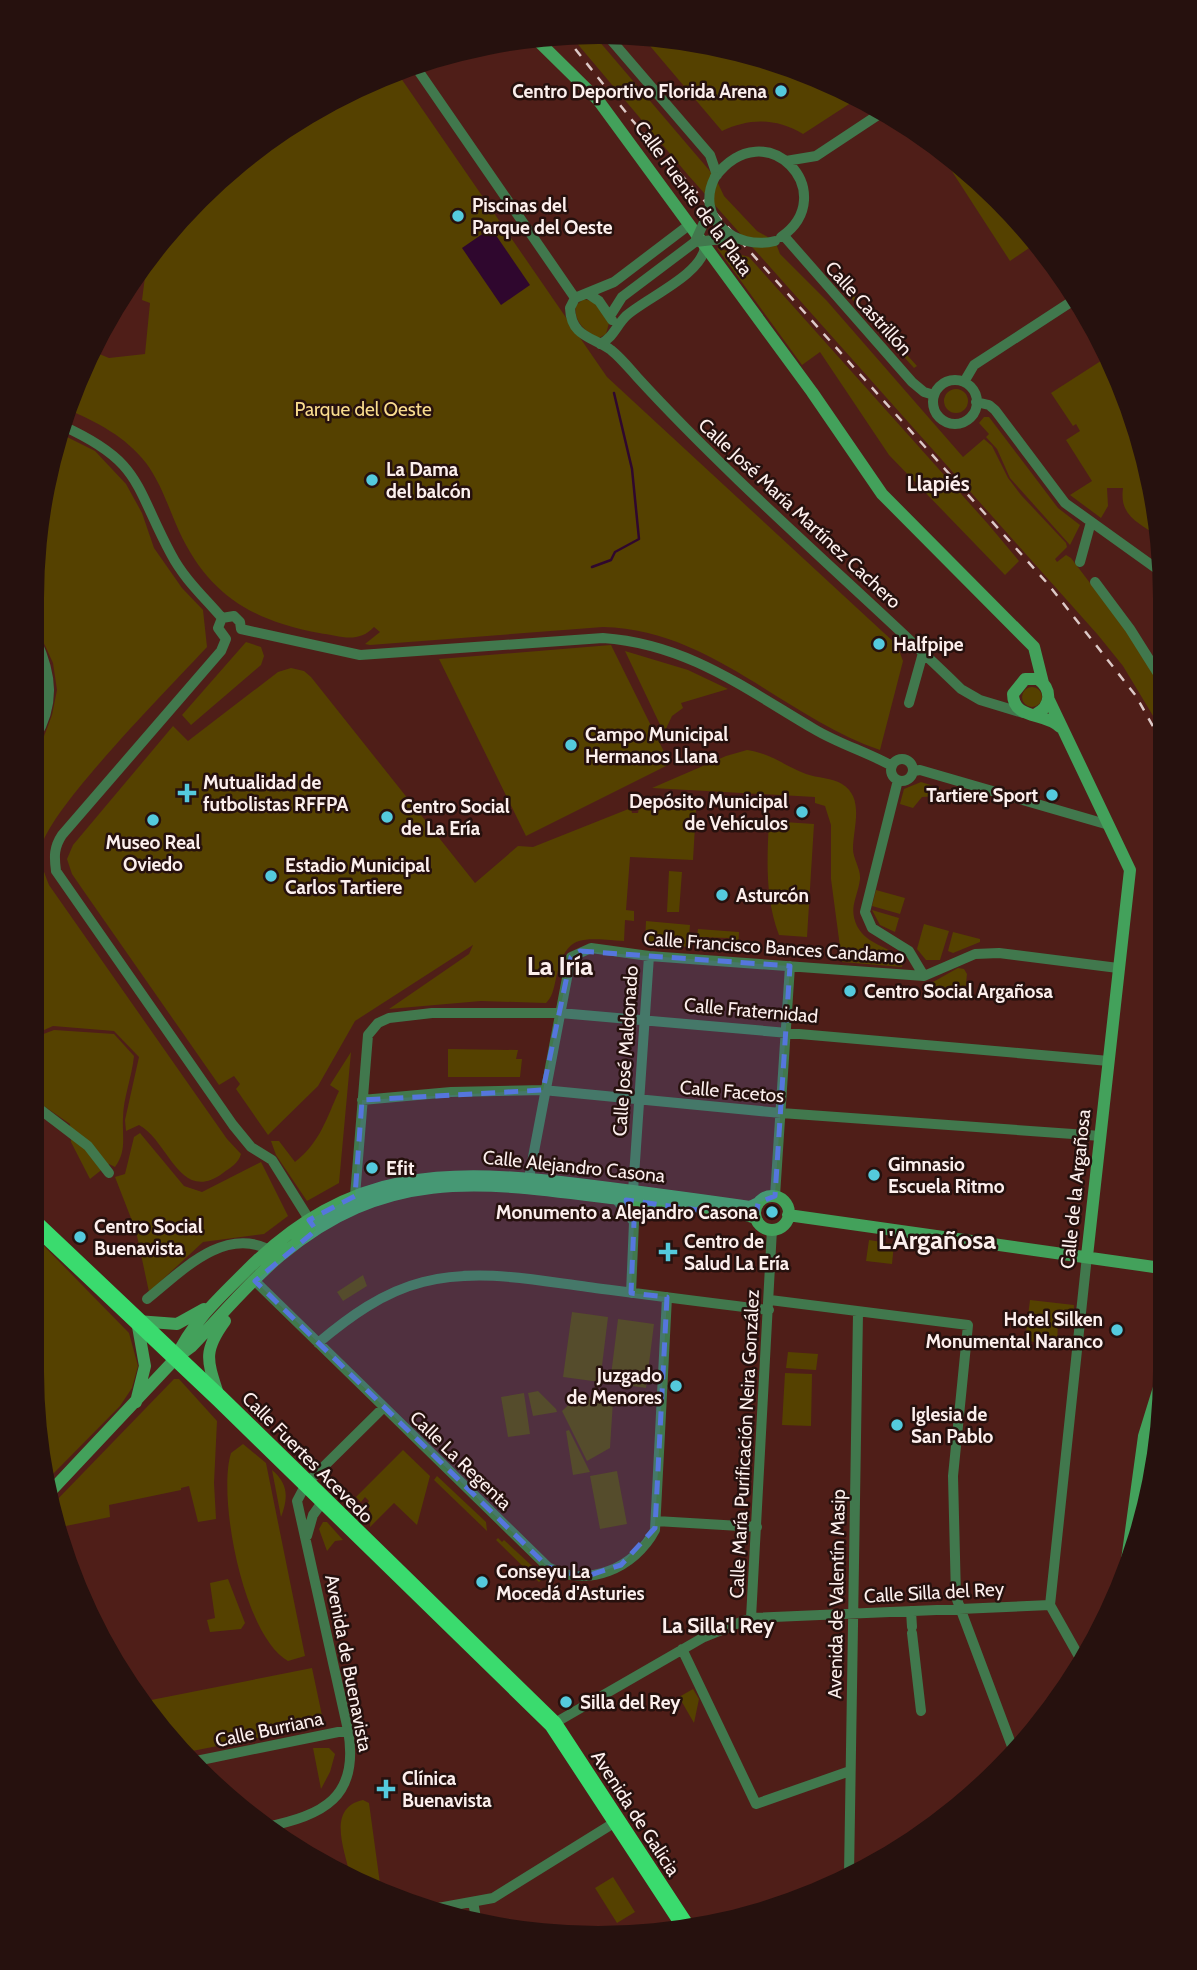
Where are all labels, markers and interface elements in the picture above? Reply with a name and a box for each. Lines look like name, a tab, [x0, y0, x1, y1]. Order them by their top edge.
place label: Centro Deportivo Florida Arena	[512, 80, 768, 103]
marker: Centro Deportivo Florida Arena	[773, 83, 789, 99]
street label: Calle Fuente de la Plata	[630, 116, 757, 280]
place label: Piscinas del Parque del Oeste	[472, 194, 613, 239]
marker: Piscinas del Parque del Oeste	[450, 208, 466, 224]
street label: Calle Castrillón	[820, 257, 917, 360]
park label: Parque del Oeste	[294, 398, 432, 421]
street label: Calle José María Martínez Cachero	[694, 413, 906, 613]
place label: La Dama del balcón	[386, 458, 471, 503]
district label: Llapiés	[906, 471, 970, 496]
marker: La Dama del balcón	[364, 472, 380, 488]
place label: Halfpipe	[893, 633, 964, 656]
marker: Halfpipe	[871, 636, 887, 652]
place label: Campo Municipal Hermanos Llana	[585, 723, 728, 768]
marker: Campo Municipal Hermanos Llana	[563, 737, 579, 753]
place label: Mutualidad de futbolistas RFFPA	[203, 771, 348, 816]
marker: Mutualidad de futbolistas RFFPA	[177, 783, 197, 803]
place label: Tartiere Sport	[926, 784, 1038, 807]
marker: Tartiere Sport	[1044, 787, 1060, 803]
place label: Depósito Municipal de Vehículos	[629, 790, 788, 835]
place label: Centro Social de La Ería	[401, 795, 510, 840]
marker: Depósito Municipal de Vehículos	[794, 804, 810, 820]
marker: Centro Social de La Ería	[379, 809, 395, 825]
marker: Museo Real Oviedo	[145, 812, 161, 828]
place label: Museo Real Oviedo	[106, 831, 200, 876]
place label: Estadio Municipal Carlos Tartiere	[285, 854, 430, 899]
marker: Estadio Municipal Carlos Tartiere	[263, 868, 279, 884]
place label: Asturcón	[736, 884, 809, 907]
marker: Asturcón	[714, 887, 730, 903]
street label: Calle Francisco Bances Candamo	[643, 927, 905, 968]
district label: La Iría	[527, 950, 593, 982]
street label: Calle José Maldonado	[608, 965, 643, 1137]
place label: Centro Social Argañosa	[864, 980, 1053, 1003]
marker: Centro Social Argañosa	[842, 983, 858, 999]
street label: Calle Fraternidad	[683, 993, 819, 1028]
street label: Calle Facetos	[679, 1075, 785, 1108]
street label: Calle de la Argañosa	[1056, 1108, 1095, 1270]
street label: Calle Alejandro Casona	[482, 1145, 666, 1188]
place label: Gimnasio Escuela Ritmo	[888, 1153, 1005, 1198]
place label: Efit	[386, 1157, 415, 1180]
marker: Efit	[364, 1160, 380, 1176]
marker: Gimnasio Escuela Ritmo	[866, 1167, 882, 1183]
place label: Monumento a Alejandro Casona	[496, 1201, 759, 1224]
marker: Monumento a Alejandro Casona	[764, 1204, 780, 1220]
place label: Centro Social Buenavista	[94, 1215, 203, 1260]
district label: L'Argañosa	[878, 1224, 996, 1256]
marker: Centro Social Buenavista	[72, 1229, 88, 1245]
place label: Centro de Salud La Ería	[684, 1230, 790, 1275]
marker: Centro de Salud La Ería	[658, 1242, 678, 1262]
street label: Calle María Purificación Neira González	[725, 1289, 764, 1599]
place label: Hotel Silken Monumental Naranco	[926, 1308, 1103, 1353]
marker: Hotel Silken Monumental Naranco	[1109, 1322, 1125, 1338]
place label: Juzgado de Menores	[566, 1364, 662, 1409]
marker: Juzgado de Menores	[668, 1378, 684, 1394]
street label: Calle Fuertes Acevedo	[237, 1387, 378, 1528]
place label: Iglesia de San Pablo	[911, 1403, 994, 1448]
street label: Calle La Regenta	[405, 1406, 516, 1515]
marker: Iglesia de San Pablo	[889, 1417, 905, 1433]
street label: Avenida de Valentín Masip	[823, 1489, 850, 1699]
place label: Conseyu La Mocedá d'Asturies	[496, 1560, 644, 1605]
street label: Avenida de Buenavista	[320, 1572, 377, 1754]
marker: Conseyu La Mocedá d'Asturies	[474, 1574, 490, 1590]
street label: Calle Silla del Rey	[863, 1577, 1005, 1608]
district label: La Silla'l Rey	[662, 1613, 775, 1638]
place label: Silla del Rey	[580, 1691, 681, 1714]
marker: Silla del Rey	[558, 1694, 574, 1710]
street label: Calle Burriana	[213, 1707, 325, 1752]
street label: Avenida de Galicia	[586, 1746, 685, 1880]
place label: Clínica Buenavista	[402, 1767, 492, 1812]
marker: Clínica Buenavista	[376, 1779, 396, 1799]

